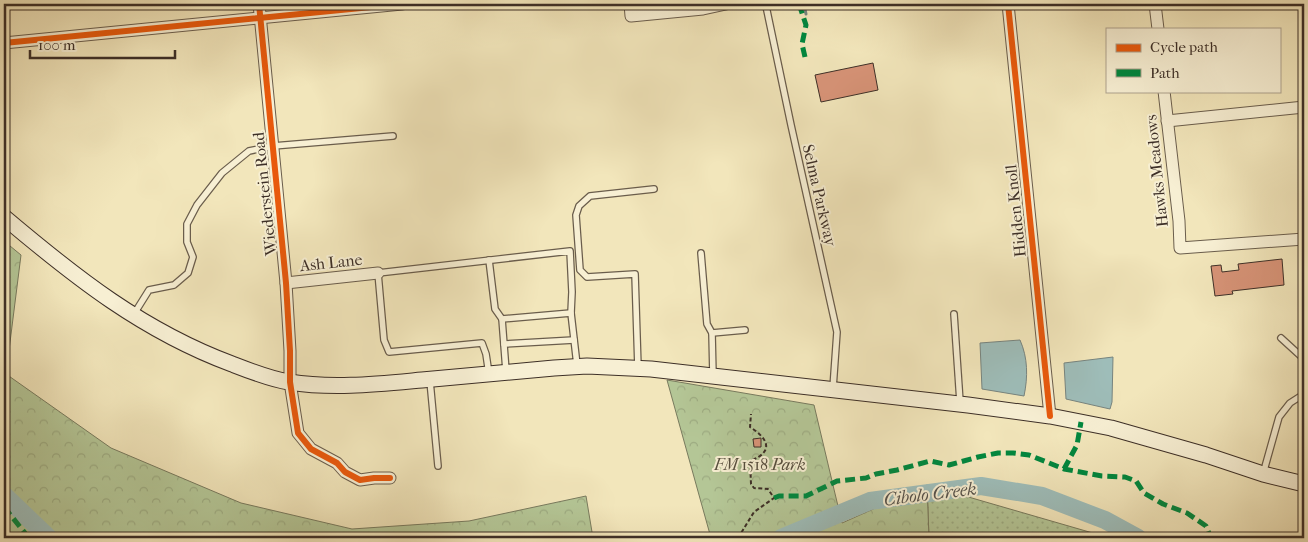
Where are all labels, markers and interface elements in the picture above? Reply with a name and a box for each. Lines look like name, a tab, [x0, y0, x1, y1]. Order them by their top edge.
scale bar	[30, 28, 175, 60]
legend	[1106, 28, 1280, 92]
text: 100 m	[38, 36, 76, 54]
text: Cycle path	[1150, 38, 1218, 56]
text: Path	[1150, 64, 1180, 82]
street label: Hawks Meadows	[1141, 114, 1172, 228]
street label: Wiederstein Road	[249, 131, 281, 258]
street label: Selma Parkway	[799, 142, 841, 248]
street label: Hidden Knoll	[1001, 163, 1030, 258]
street label: Ash Lane	[298, 250, 363, 275]
park label: FM 1518 Park	[713, 455, 806, 474]
water label: Cibolo Creek	[882, 478, 978, 511]

